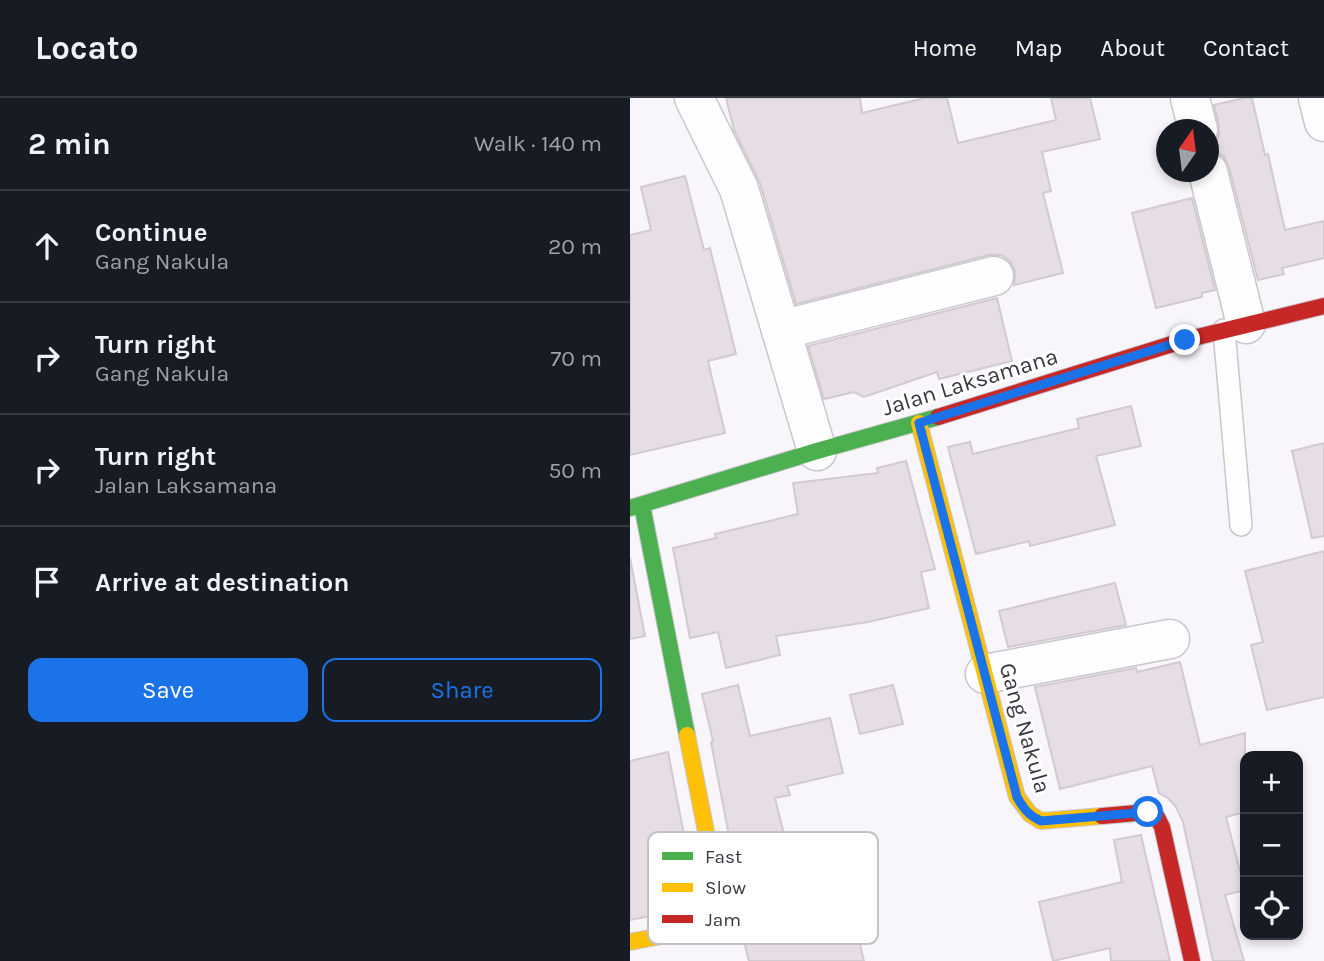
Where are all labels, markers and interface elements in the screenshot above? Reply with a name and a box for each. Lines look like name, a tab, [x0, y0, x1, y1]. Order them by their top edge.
text: Locato	[35, 29, 138, 67]
text: Home	[913, 34, 977, 62]
text: Map	[1015, 34, 1062, 62]
text: About	[1100, 34, 1165, 62]
text: Contact	[1203, 34, 1289, 62]
north arrow	[1156, 119, 1219, 182]
text: 2 min	[28, 126, 111, 162]
text: Walk · 140 m	[474, 130, 602, 157]
text: Continue	[95, 217, 207, 248]
icon: ahead	[28, 227, 66, 265]
text: 20 m	[548, 233, 602, 260]
text: Gang Nakula	[95, 248, 229, 275]
route end	[1169, 324, 1200, 355]
text: Turn right	[95, 329, 216, 360]
icon: right	[28, 339, 66, 377]
street label: Jalan Laksamana	[879, 342, 1061, 422]
text: 70 m	[551, 345, 602, 372]
text: Gang Nakula	[95, 360, 229, 387]
text: Turn right	[95, 441, 216, 472]
icon: right	[28, 451, 66, 489]
text: 50 m	[548, 457, 602, 484]
text: Jalan Laksamana	[95, 472, 277, 499]
icon: arrive	[28, 563, 66, 601]
text: Arrive at destination	[95, 567, 349, 598]
button: Save	[28, 658, 308, 722]
button: Share	[322, 658, 602, 722]
street label: Gang Nakula	[994, 660, 1056, 796]
map controls	[1240, 751, 1303, 940]
button: +	[1240, 751, 1303, 814]
route start	[1132, 796, 1163, 827]
button: −	[1240, 814, 1303, 877]
legend	[648, 832, 878, 944]
text: Fast	[705, 846, 742, 868]
text: Slow	[705, 877, 746, 899]
button: locate	[1240, 877, 1303, 940]
text: Jam	[705, 909, 741, 931]

